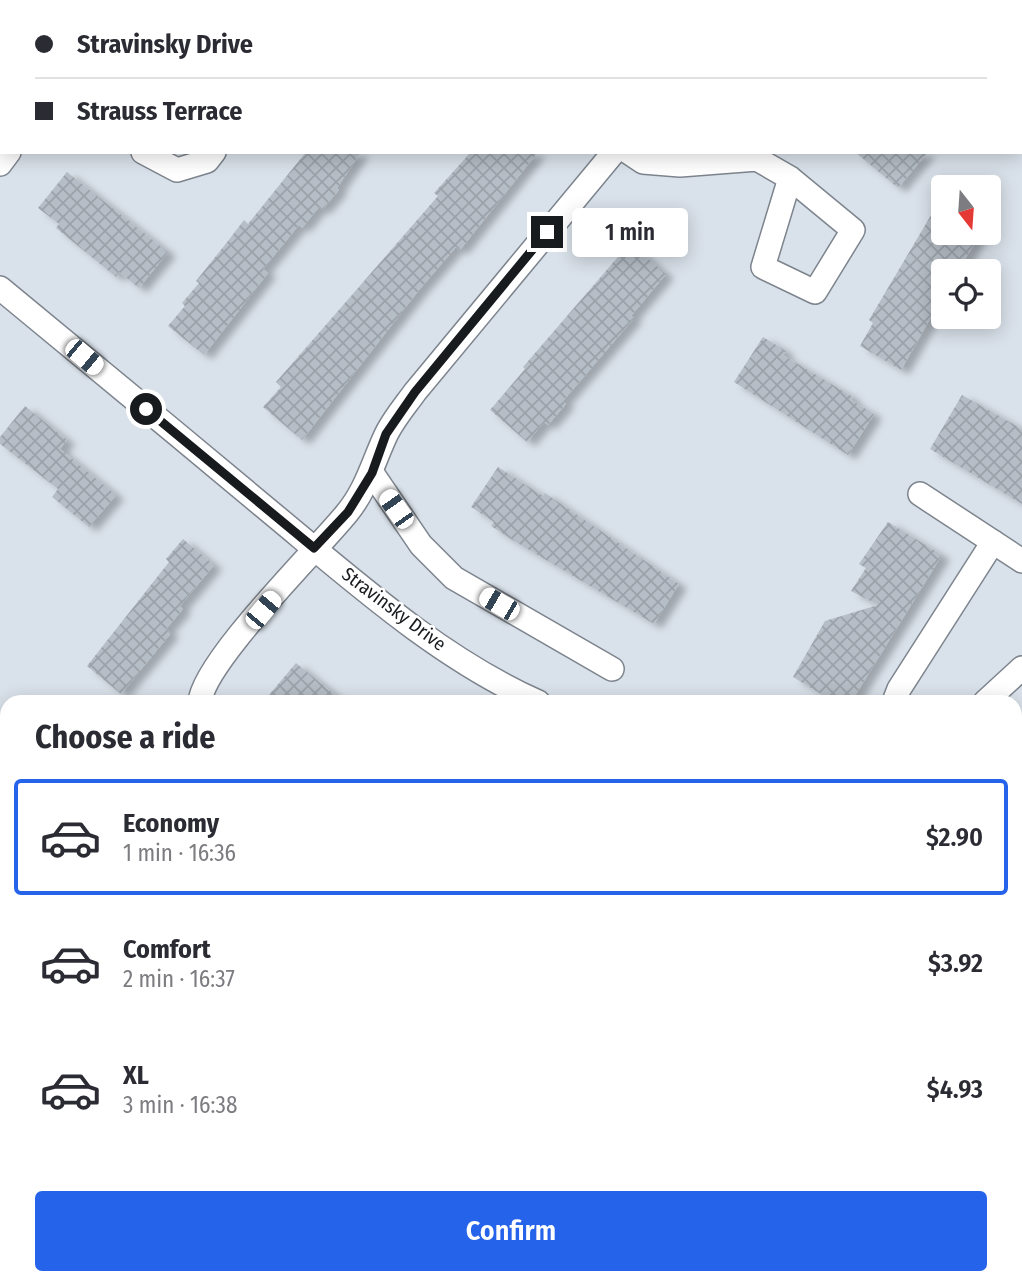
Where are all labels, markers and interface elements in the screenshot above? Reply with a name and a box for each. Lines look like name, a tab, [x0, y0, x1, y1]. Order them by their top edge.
text: Stravinsky Drive	[77, 29, 253, 60]
text: Strauss Terrace	[77, 96, 243, 127]
north arrow	[931, 175, 1001, 245]
map controls	[931, 175, 1001, 329]
callout: 1 min	[572, 208, 687, 256]
route end	[531, 216, 563, 248]
text: 1 min	[605, 218, 655, 246]
button: locate	[931, 259, 1001, 329]
car	[62, 335, 107, 379]
route start	[130, 393, 162, 425]
car	[376, 486, 417, 532]
street label: Stravinsky Drive	[338, 562, 450, 656]
car	[476, 584, 523, 624]
car	[242, 587, 285, 633]
text: Choose a ride	[35, 718, 216, 756]
icon: car	[39, 806, 102, 869]
text: Economy	[123, 808, 219, 839]
text: $2.90	[926, 822, 983, 853]
text: 1 min · 16:36	[123, 839, 236, 867]
icon: car	[39, 932, 102, 995]
text: Comfort	[123, 934, 211, 965]
text: $3.92	[928, 948, 983, 979]
text: 2 min · 16:37	[123, 965, 235, 993]
icon: car	[39, 1058, 102, 1121]
text: XL	[123, 1060, 149, 1091]
text: $4.93	[927, 1074, 983, 1105]
text: 3 min · 16:38	[123, 1091, 237, 1119]
button: Confirm	[35, 1191, 987, 1271]

